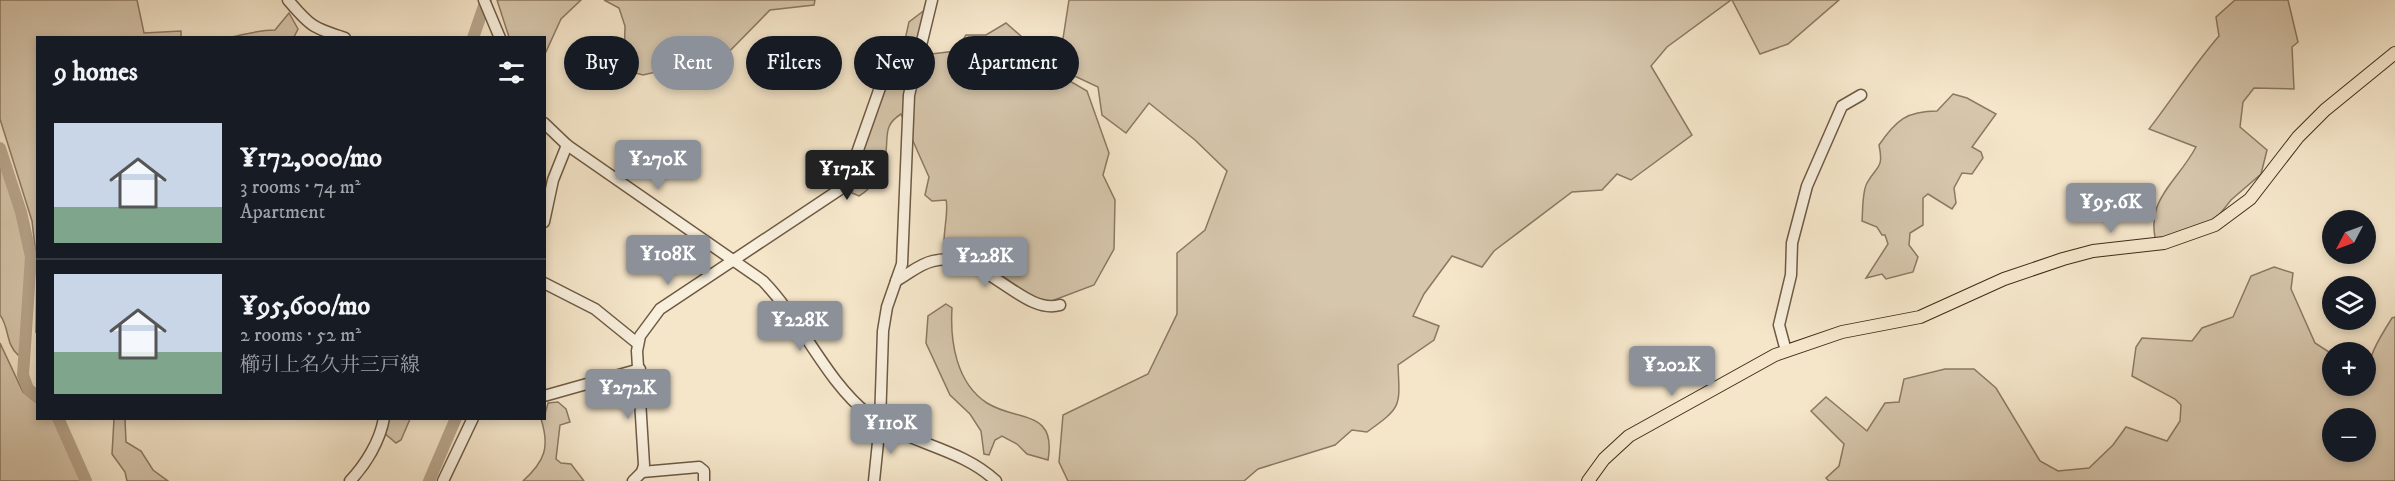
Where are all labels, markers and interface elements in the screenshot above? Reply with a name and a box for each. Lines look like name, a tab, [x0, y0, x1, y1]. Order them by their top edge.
chip: Buy	[564, 36, 639, 90]
chip: Rent	[651, 36, 734, 90]
chip: Filters	[746, 36, 842, 90]
chip: New	[854, 36, 935, 90]
chip: Apartment	[947, 36, 1079, 90]
text: 9 homes	[54, 56, 138, 89]
icon: filters	[495, 56, 528, 89]
pin: ¥270K	[616, 140, 700, 191]
text: ¥172,000/mo	[240, 142, 382, 175]
icon: home	[102, 147, 174, 219]
text: ¥270K	[629, 147, 687, 172]
pin: ¥172K	[805, 150, 889, 201]
text: ¥172K	[819, 157, 875, 182]
text: 3 rooms · 74 m²	[240, 175, 361, 200]
pin: ¥95.6K	[2062, 183, 2160, 234]
text: ¥95.6K	[2080, 190, 2142, 215]
text: Apartment	[240, 200, 325, 225]
north arrow	[2322, 210, 2376, 264]
map controls	[2322, 210, 2376, 462]
pin: ¥108K	[626, 235, 710, 286]
pin: ¥228K	[943, 237, 1027, 288]
text: ¥108K	[640, 242, 696, 267]
text: ¥228K	[956, 244, 1014, 269]
button: layers	[2322, 276, 2376, 330]
text: ¥95,600/mo	[240, 290, 370, 323]
icon: home	[102, 298, 174, 370]
pin: ¥228K	[758, 301, 842, 352]
text: ¥228K	[771, 308, 829, 333]
text: 2 rooms · 52 m²	[240, 323, 361, 348]
button: +	[2322, 342, 2376, 396]
pin: ¥202K	[1630, 346, 1714, 397]
text: 櫛引上名久井三戸線	[240, 353, 420, 378]
text: ¥202K	[1643, 353, 1701, 378]
pin: ¥272K	[586, 369, 670, 420]
text: ¥272K	[599, 376, 657, 401]
pin: ¥110K	[849, 404, 933, 455]
button: −	[2322, 408, 2376, 462]
text: ¥110K	[865, 411, 917, 436]

